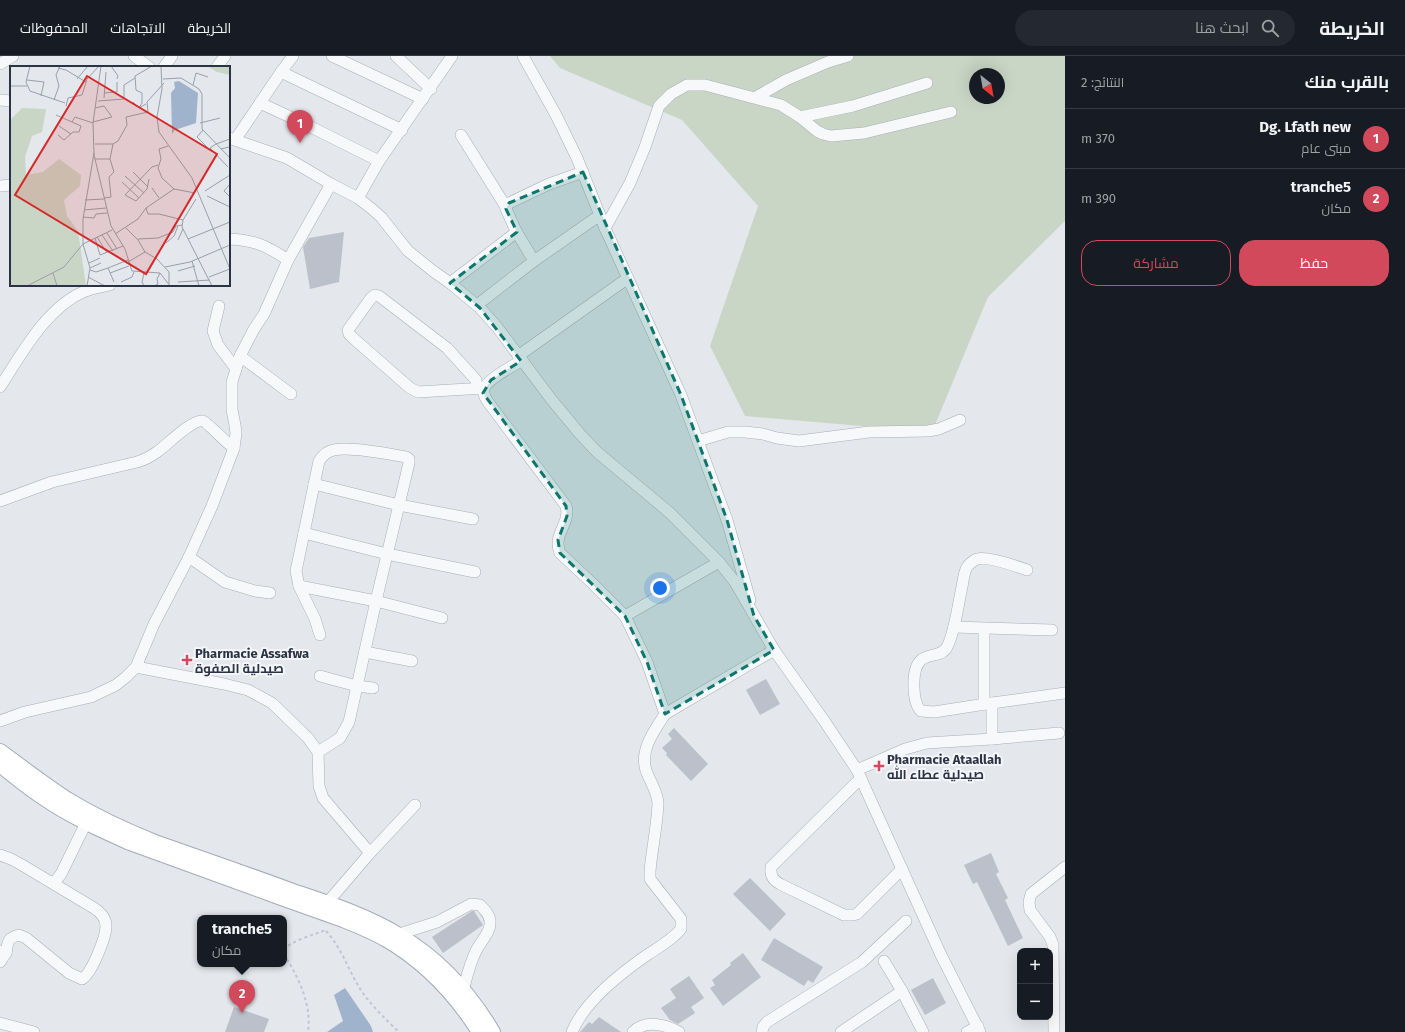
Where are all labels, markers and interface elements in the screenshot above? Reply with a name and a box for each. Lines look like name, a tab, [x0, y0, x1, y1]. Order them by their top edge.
search box	[1015, 10, 1295, 46]
icon: search	[1259, 17, 1281, 39]
text: الخريطة	[1319, 17, 1385, 40]
text: ابحث هنا	[1195, 19, 1249, 37]
text: المحفوظات	[20, 20, 88, 37]
text: الاتجاهات	[110, 20, 166, 37]
text: الخريطة	[188, 20, 231, 37]
inset map	[10, 66, 230, 286]
north arrow	[969, 68, 1005, 104]
text: بالقرب منك	[1305, 72, 1389, 93]
text: النتائج: 2	[1081, 75, 1124, 90]
pin: 1	[287, 110, 313, 143]
text: Dg. Lfath new	[1259, 118, 1351, 136]
text: 370 m	[1081, 131, 1115, 146]
text: 1	[1373, 131, 1379, 146]
text: مبنى عام	[1301, 141, 1351, 156]
text: tranche5	[1291, 178, 1351, 196]
text: 390 m	[1081, 191, 1116, 206]
text: 2	[1373, 191, 1379, 206]
text: مكان	[1322, 201, 1351, 216]
button: مشاركة	[1081, 240, 1231, 286]
button: حفظ	[1239, 240, 1389, 286]
your location	[650, 578, 670, 598]
place label: Pharmacie Assafwa صيدلية الصفوة	[195, 646, 309, 677]
marker: Pharmacie Assafwa صيدلية الصفوة	[182, 655, 192, 665]
place label: Pharmacie Ataallah صيدلية عطاء الله	[887, 752, 1002, 782]
marker: Pharmacie Ataallah صيدلية عطاء الله	[874, 761, 884, 771]
popup	[197, 915, 287, 967]
text: tranche5	[212, 920, 272, 938]
text: مكان	[212, 943, 241, 958]
map controls	[1017, 948, 1053, 1020]
button: +	[1017, 948, 1053, 984]
pin: 2	[229, 980, 255, 1013]
button: −	[1017, 984, 1053, 1020]

